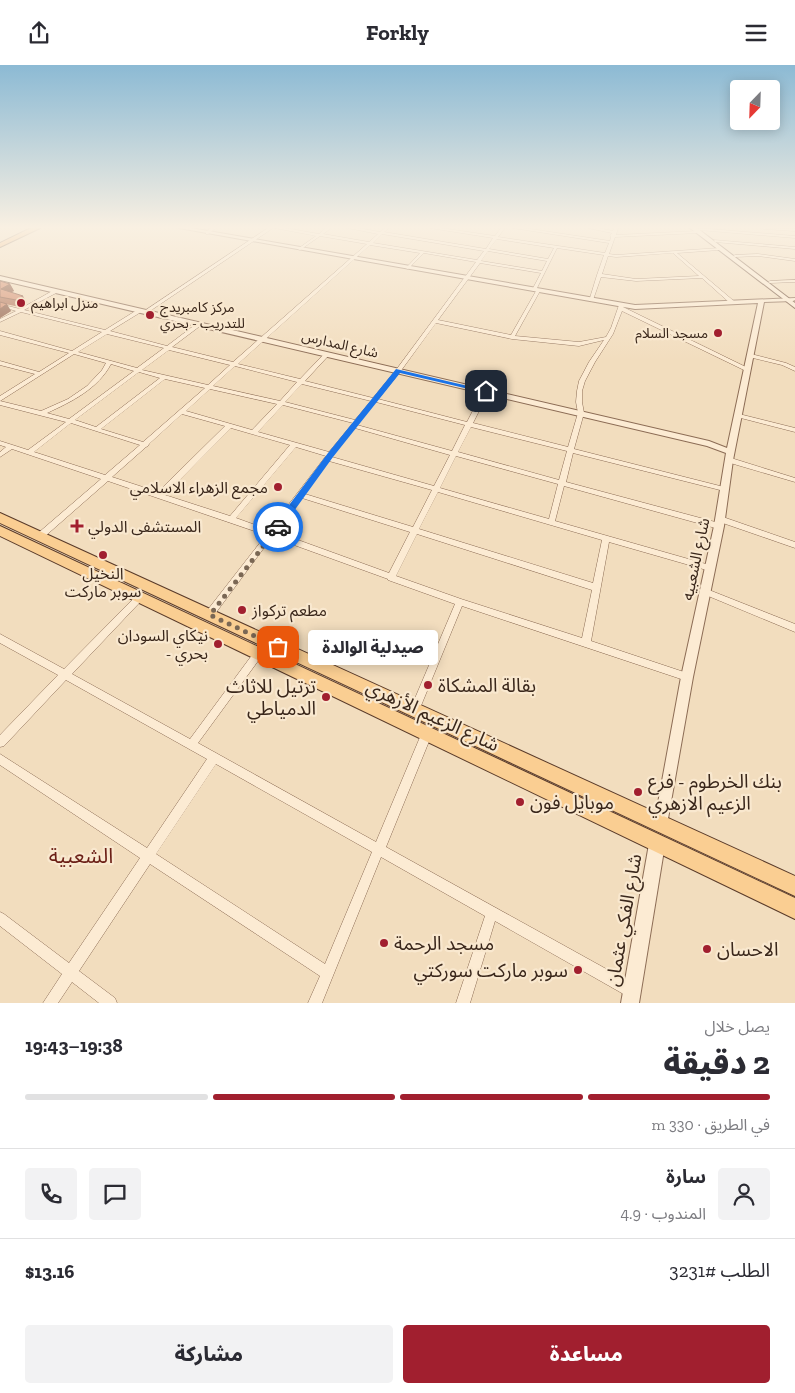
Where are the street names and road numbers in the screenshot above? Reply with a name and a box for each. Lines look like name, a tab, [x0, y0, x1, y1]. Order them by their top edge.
street label: شارع المدارس	[300, 327, 380, 363]
street label: شارع الشعبيه	[677, 516, 716, 603]
street label: شارع الزعيم الأزهري	[361, 675, 503, 759]
street label: شارع الفكي عثمان	[601, 852, 650, 989]

